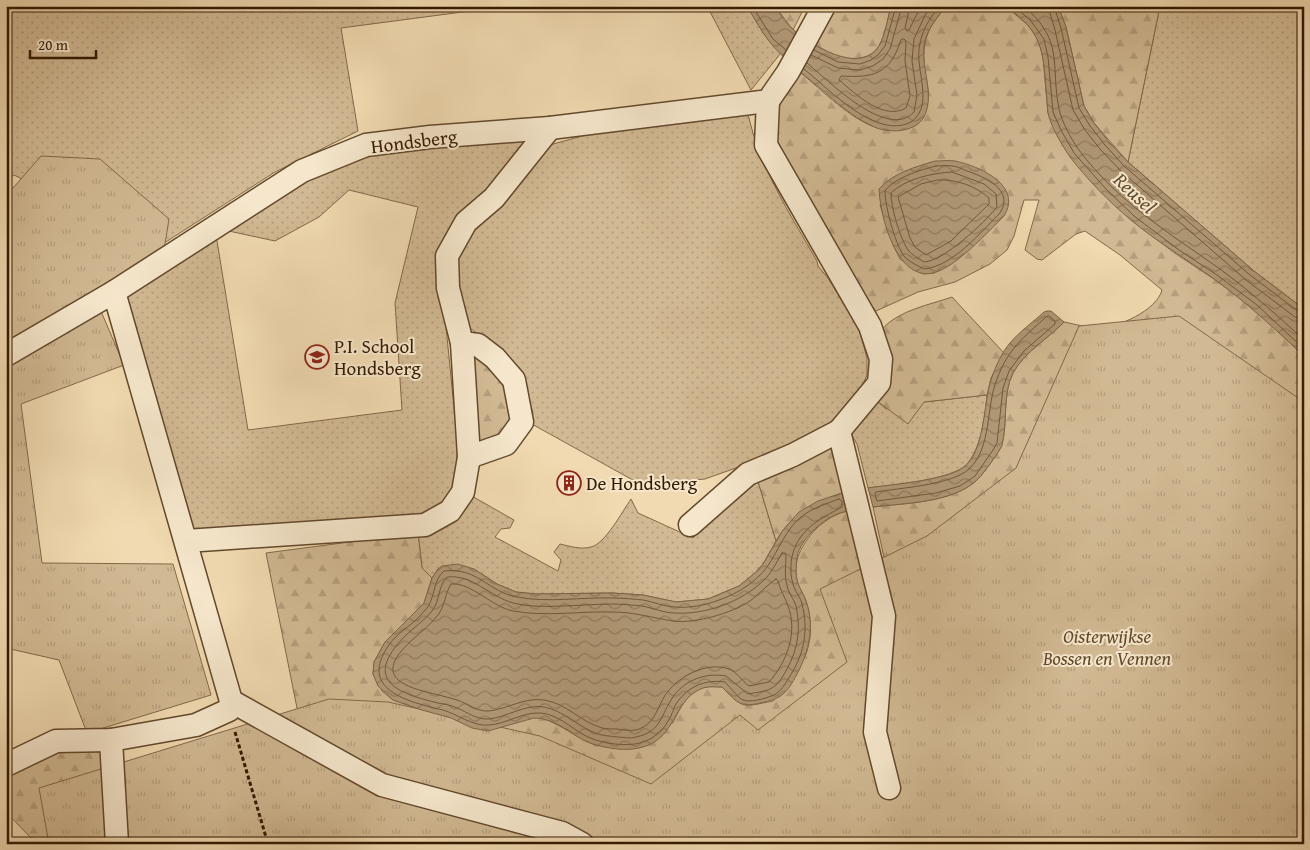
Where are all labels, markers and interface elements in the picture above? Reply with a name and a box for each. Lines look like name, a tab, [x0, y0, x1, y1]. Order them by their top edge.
scale bar	[30, 28, 96, 60]
text: 20 m	[38, 34, 69, 55]
street label: Hondsberg	[369, 122, 459, 160]
water label: Reusel	[1107, 165, 1163, 220]
place label: P.I. School Hondsberg	[334, 332, 421, 382]
school or university icon: P.I. School Hondsberg	[304, 344, 330, 370]
place label: De Hondsberg	[586, 469, 698, 497]
building icon: De Hondsberg	[556, 470, 582, 496]
park label: Oisterwijkse Bossen en Vennen	[1042, 622, 1172, 672]

